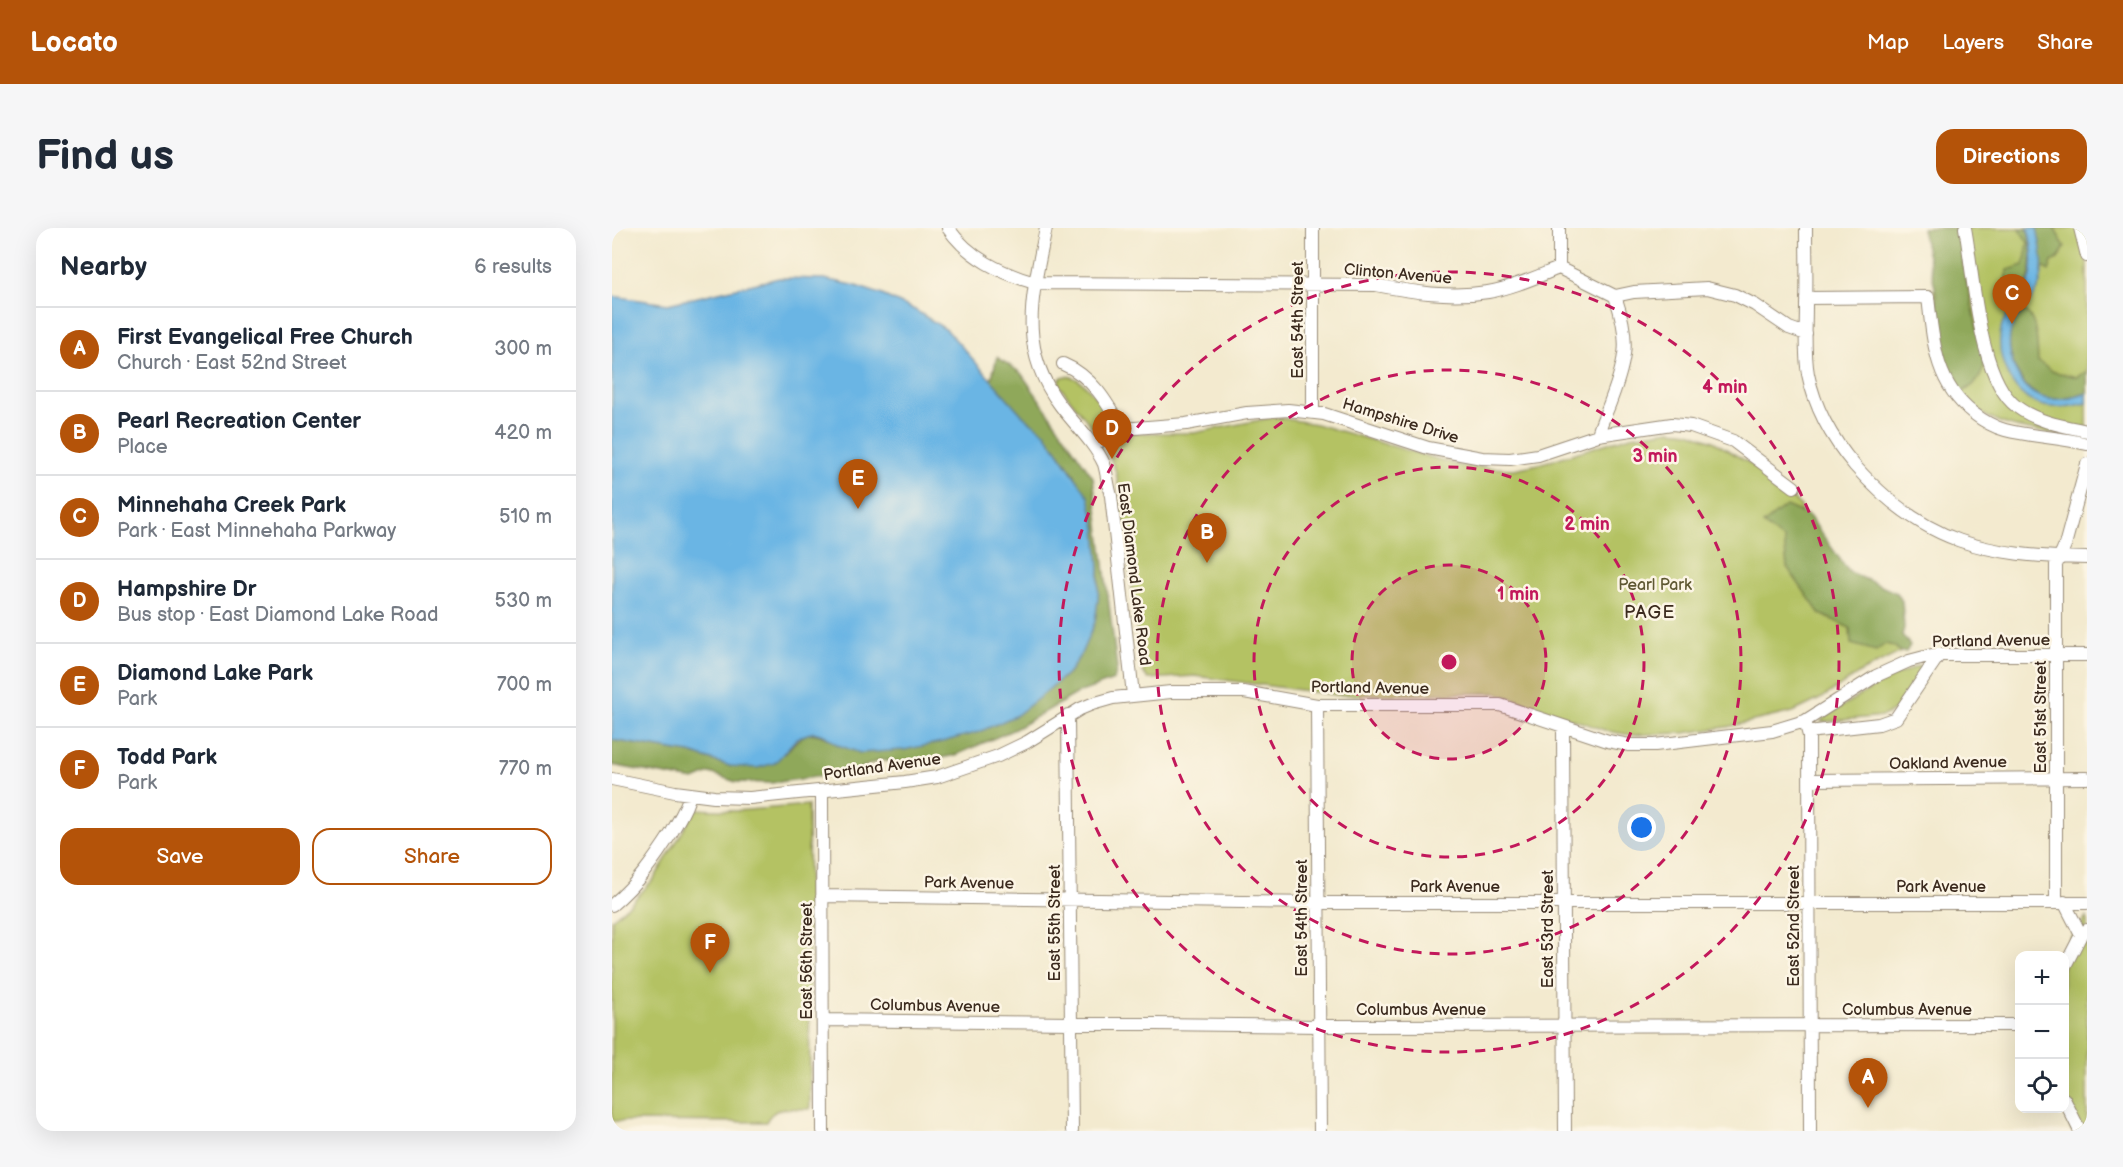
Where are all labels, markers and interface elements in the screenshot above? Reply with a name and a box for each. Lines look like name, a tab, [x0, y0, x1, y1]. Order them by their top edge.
text: Locato	[30, 26, 118, 59]
text: Map	[1867, 30, 1909, 55]
text: Layers	[1942, 30, 2004, 55]
text: Share	[2037, 30, 2093, 55]
button: Directions	[1936, 129, 2087, 184]
text: Find us	[36, 131, 174, 182]
text: Nearby	[60, 252, 147, 283]
text: 6 results	[474, 255, 552, 279]
street label: Clinton Avenue	[1343, 260, 1453, 289]
street label: East 54th Street	[1289, 261, 1308, 379]
pin: C	[1992, 274, 2032, 324]
text: First Evangelical Free Church	[117, 324, 413, 351]
text: A	[73, 337, 86, 361]
text: 300 m	[494, 337, 552, 361]
text: Church · East 52nd Street	[117, 351, 347, 375]
text: 4 min	[1702, 377, 1748, 398]
street label: Hampshire Drive	[1340, 395, 1462, 448]
text: Pearl Recreation Center	[117, 408, 361, 435]
pin: D	[1092, 410, 1132, 459]
text: B	[72, 421, 87, 445]
text: 420 m	[494, 421, 552, 445]
text: Place	[117, 435, 168, 459]
text: 3 min	[1632, 446, 1678, 467]
pin: E	[838, 460, 878, 509]
street label: East Diamond Lake Road	[1113, 482, 1154, 667]
text: Minnehaha Creek Park	[117, 492, 346, 519]
text: C	[72, 505, 87, 529]
text: 510 m	[499, 505, 552, 529]
pin: B	[1188, 514, 1226, 563]
text: 2 min	[1564, 514, 1610, 535]
text: Park · East Minnehaha Parkway	[117, 519, 396, 543]
text: Hampshire Dr	[117, 576, 256, 603]
park label: Pearl Park	[1618, 576, 1692, 595]
text: 1 min	[1497, 584, 1539, 605]
text: D	[73, 589, 86, 613]
text: 530 m	[495, 589, 552, 613]
district label: PAGE	[1624, 602, 1676, 623]
text: Bus stop · East Diamond Lake Road	[117, 603, 438, 627]
street label: Portland Avenue	[1932, 631, 2051, 652]
centre of rings	[1439, 652, 1459, 672]
text: Diamond Lake Park	[117, 660, 313, 687]
street label: East 51st Street	[2032, 660, 2051, 773]
text: E	[73, 673, 86, 697]
text: 700 m	[497, 673, 552, 697]
street label: Portland Avenue	[1311, 678, 1430, 699]
text: Park	[117, 687, 157, 711]
text: Todd Park	[117, 744, 217, 771]
street label: Portland Avenue	[822, 750, 943, 785]
street label: Oakland Avenue	[1889, 753, 2007, 774]
text: F	[73, 757, 86, 781]
text: 770 m	[499, 757, 552, 781]
text: Park	[117, 771, 157, 795]
your location	[1627, 813, 1656, 842]
button: Save	[60, 828, 300, 885]
button: Share	[312, 828, 552, 885]
street label: East 54th Street	[1293, 859, 1312, 977]
street label: East 55th Street	[1046, 865, 1065, 981]
street label: East 52nd Street	[1785, 865, 1804, 987]
street label: East 53rd Street	[1539, 870, 1558, 988]
street label: Park Avenue	[924, 873, 1015, 894]
street label: Park Avenue	[1410, 878, 1501, 897]
street label: Park Avenue	[1896, 878, 1987, 897]
street label: East 56th Street	[798, 902, 817, 1020]
pin: F	[690, 924, 730, 973]
map controls	[2015, 951, 2069, 1113]
button: +	[2015, 951, 2069, 1005]
street label: Columbus Avenue	[870, 996, 1001, 1017]
street label: Columbus Avenue	[1356, 1001, 1487, 1020]
street label: Columbus Avenue	[1842, 1001, 1973, 1020]
button: −	[2015, 1005, 2069, 1059]
pin: A	[1848, 1058, 1888, 1108]
button: locate	[2015, 1059, 2069, 1113]

